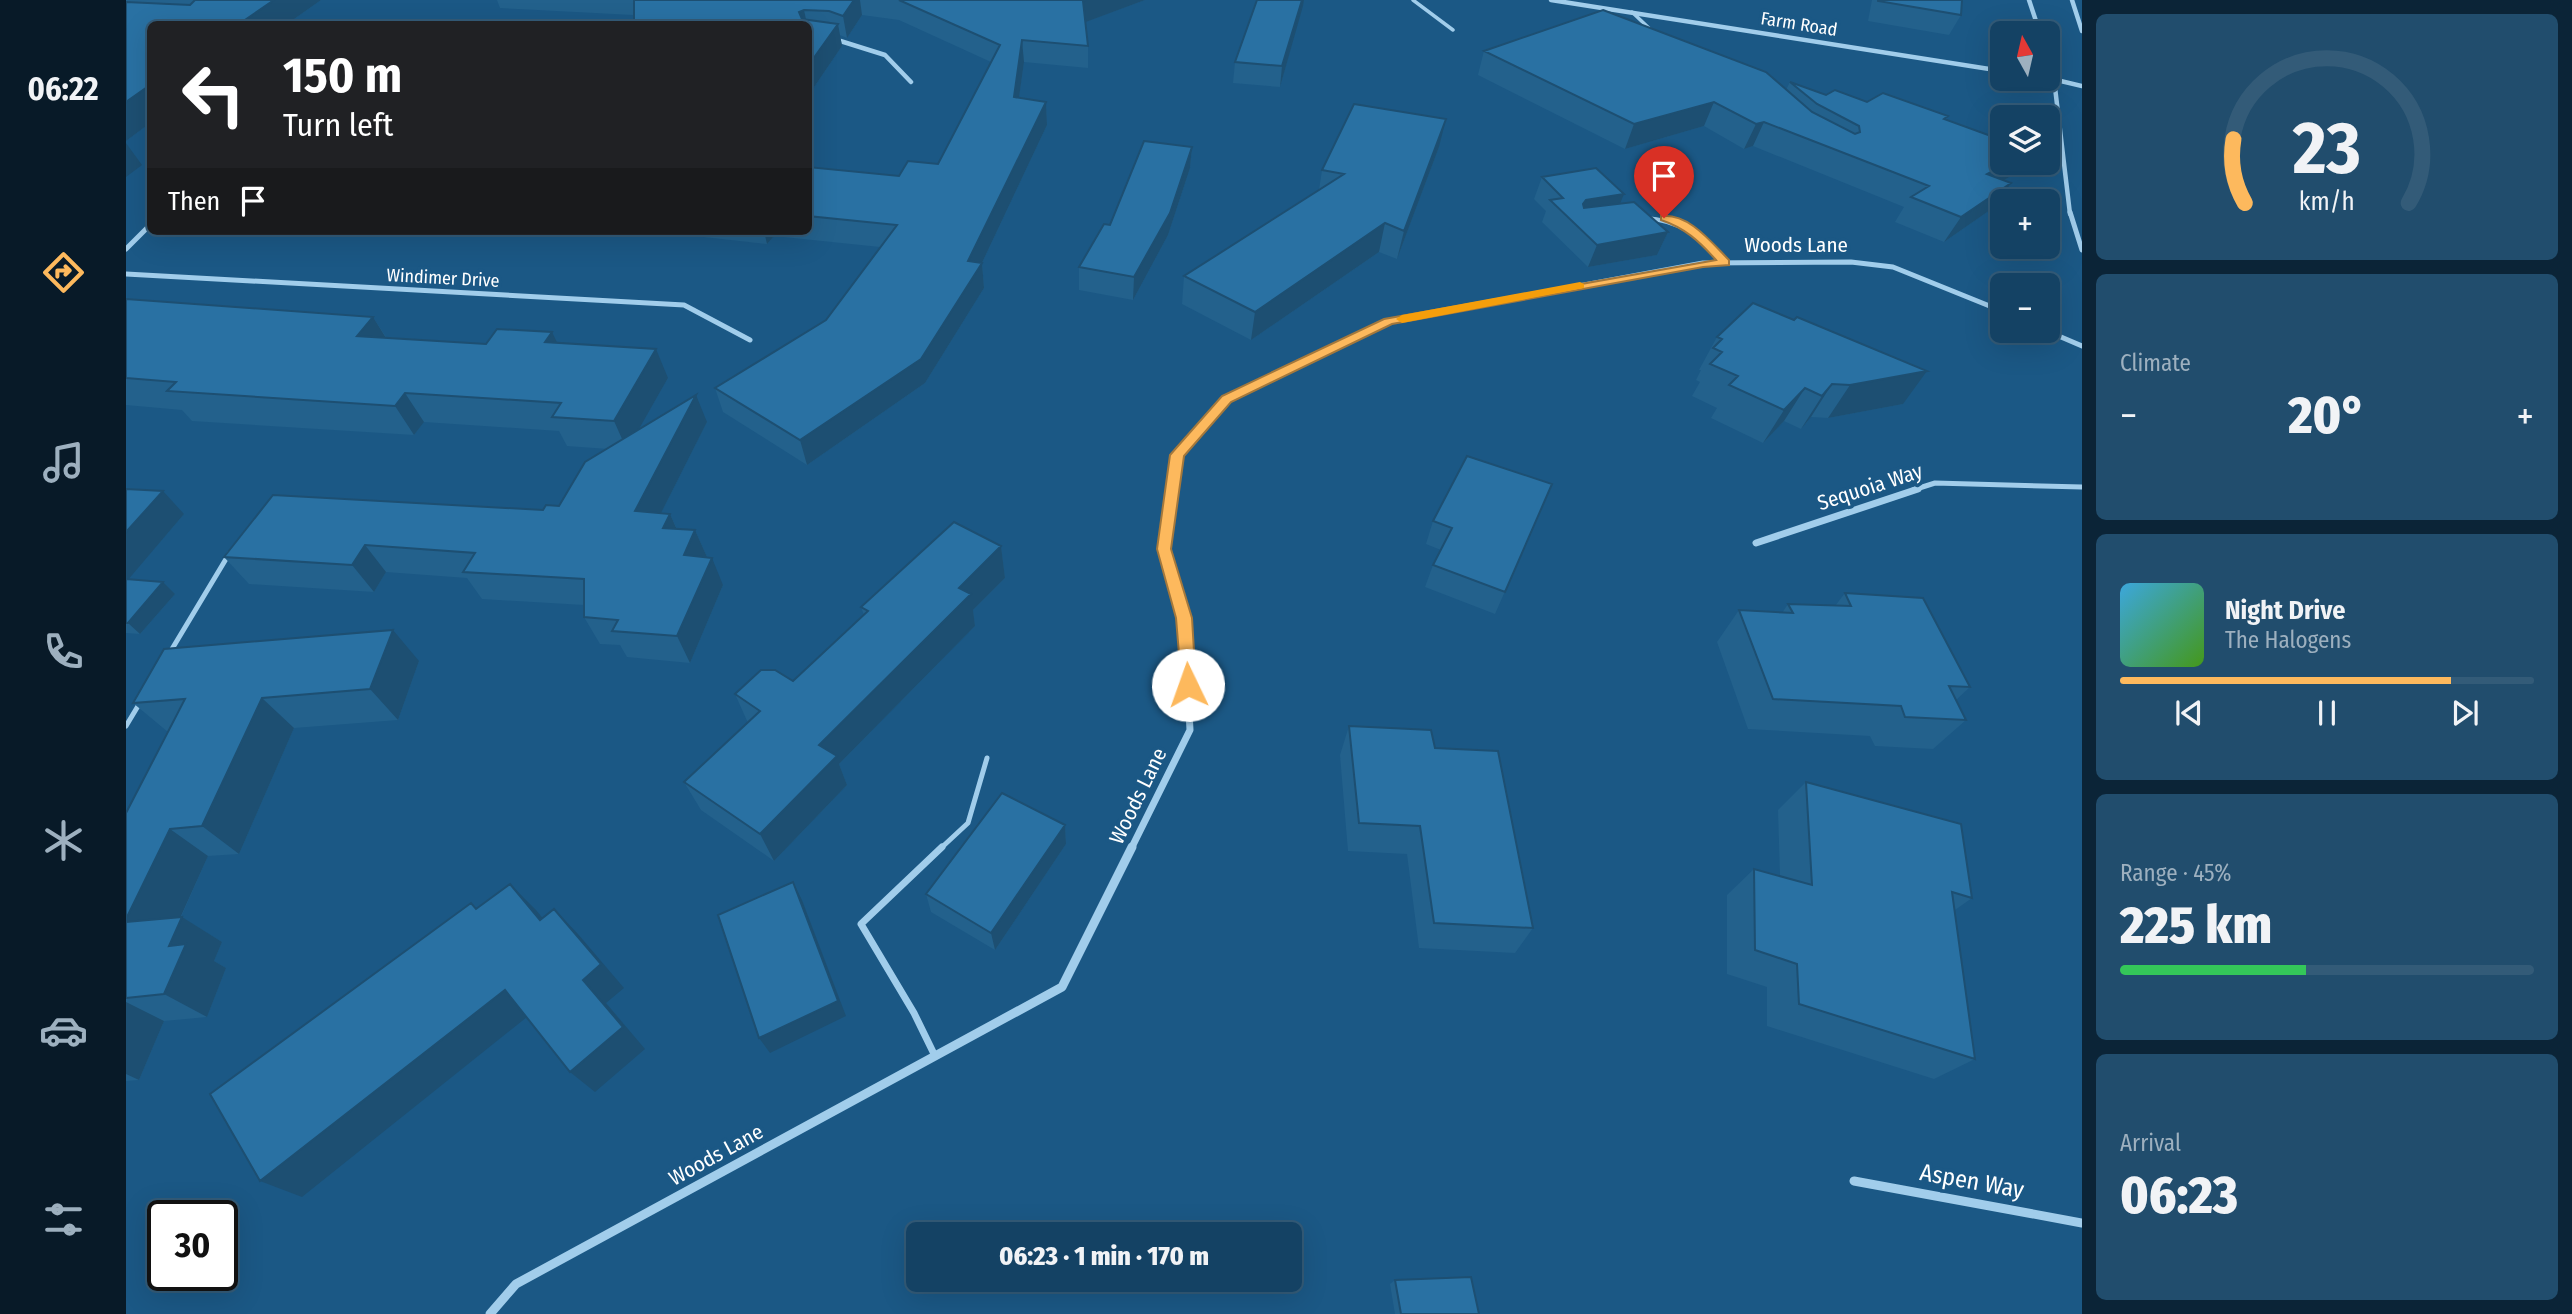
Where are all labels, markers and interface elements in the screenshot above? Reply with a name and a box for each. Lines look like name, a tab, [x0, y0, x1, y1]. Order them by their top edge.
street label: Farm Road	[1759, 7, 1839, 41]
north arrow	[1990, 21, 2060, 91]
map controls	[1990, 21, 2060, 343]
text: 150 m	[283, 46, 402, 105]
icon: left	[168, 49, 259, 140]
text: 06:22	[27, 70, 99, 108]
button: layers	[1990, 105, 2060, 175]
text: 23	[2292, 105, 2361, 192]
text: Turn left	[283, 106, 393, 144]
pin	[1634, 146, 1694, 218]
icon: arrive	[1645, 157, 1683, 195]
icon: arrive	[234, 182, 272, 220]
text: Then	[168, 186, 220, 217]
text: km/h	[2299, 187, 2355, 217]
button: +	[1990, 189, 2060, 259]
street label: Woods Lane	[1744, 232, 1848, 258]
icon: directions	[39, 248, 88, 297]
street label: Windimer Drive	[386, 264, 500, 292]
button: −	[1990, 273, 2060, 343]
text: Climate	[2120, 349, 2191, 377]
text: 20°	[2288, 384, 2366, 447]
text: −	[2120, 393, 2137, 439]
text: +	[2517, 393, 2534, 439]
icon: music	[39, 438, 88, 487]
street label: Sequoia Way	[1814, 458, 1926, 516]
text: Night Drive	[2225, 595, 2345, 626]
text: The Halogens	[2225, 626, 2351, 654]
icon: phone	[39, 627, 88, 676]
position arrow	[1151, 648, 1225, 722]
icon: previous	[2170, 694, 2208, 732]
icon: pause	[2308, 694, 2346, 732]
icon: next	[2446, 694, 2484, 732]
street label: Woods Lane	[1104, 744, 1172, 848]
icon: climate	[39, 816, 88, 865]
text: Range · 45%	[2120, 859, 2231, 887]
text: 225 km	[2120, 894, 2272, 957]
icon: car	[39, 1006, 88, 1055]
street label: Woods Lane	[664, 1119, 768, 1191]
text: Arrival	[2120, 1129, 2181, 1157]
street label: Aspen Way	[1918, 1158, 2026, 1204]
text: 06:23	[2120, 1164, 2238, 1227]
icon: filters	[39, 1195, 88, 1244]
speed limit sign: 30	[147, 1200, 238, 1291]
text: 06:23 · 1 min · 170 m	[999, 1241, 1209, 1272]

